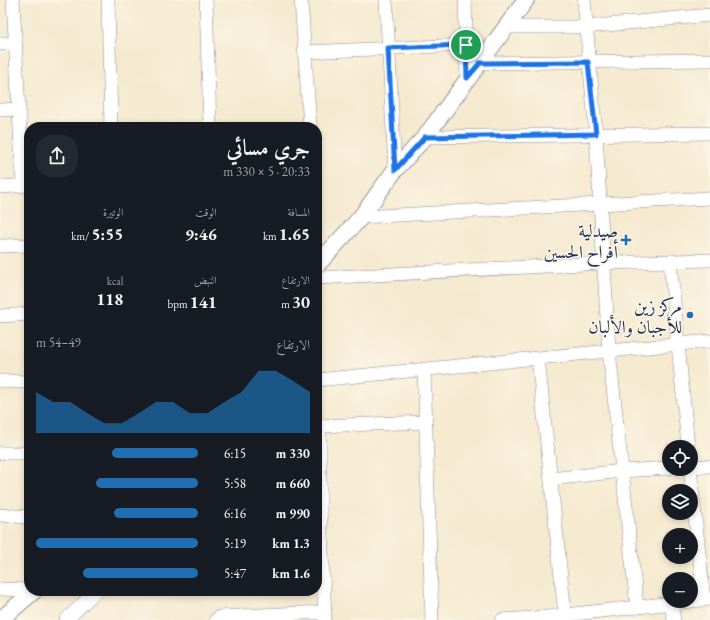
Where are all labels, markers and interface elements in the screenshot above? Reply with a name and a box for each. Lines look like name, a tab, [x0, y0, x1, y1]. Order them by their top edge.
pin	[449, 28, 483, 62]
icon: arrive	[455, 34, 477, 56]
text: جري مسائي	[226, 133, 310, 162]
button: share	[36, 135, 78, 177]
text: 20:33 · 5 × 330 m	[223, 163, 310, 180]
text: الوتيرة	[103, 205, 123, 219]
text: الوقت	[196, 205, 217, 219]
text: المسافة	[288, 205, 310, 219]
place label: صيدلية أفراح الحسين	[544, 219, 619, 268]
text: 5:55	[92, 223, 123, 245]
text: 9:46	[185, 223, 217, 245]
text: 1.65	[279, 223, 310, 245]
text: /km	[71, 229, 92, 243]
text: km	[263, 229, 279, 243]
marker: صيدلية أفراح الحسين	[621, 235, 631, 245]
text: النبض	[194, 273, 217, 287]
text: الارتفاع	[281, 273, 310, 287]
text: kcal	[107, 274, 123, 288]
text: 118	[96, 288, 123, 310]
text: 141	[190, 291, 217, 313]
text: 30	[292, 291, 310, 313]
place label: مركز زين للأجبان والألبان	[588, 294, 682, 338]
text: bpm	[168, 297, 190, 311]
text: m	[281, 297, 292, 311]
marker: مركز زين للأجبان والألبان	[685, 310, 695, 320]
text: 49–54 m	[36, 334, 81, 351]
text: الارتفاع	[276, 336, 310, 353]
map controls	[662, 440, 698, 608]
button: locate	[662, 440, 698, 476]
text: 6:15	[224, 445, 246, 462]
text: 330 m	[276, 445, 310, 462]
text: 5:58	[224, 475, 246, 492]
text: 660 m	[276, 475, 310, 492]
button: layers	[662, 484, 698, 520]
text: 6:16	[224, 505, 246, 522]
text: 990 m	[276, 505, 310, 522]
button: +	[662, 528, 698, 564]
text: 5:19	[224, 535, 246, 552]
text: 1.3 km	[272, 535, 310, 552]
text: 5:47	[224, 565, 246, 582]
text: 1.6 km	[272, 565, 310, 582]
button: −	[662, 572, 698, 608]

